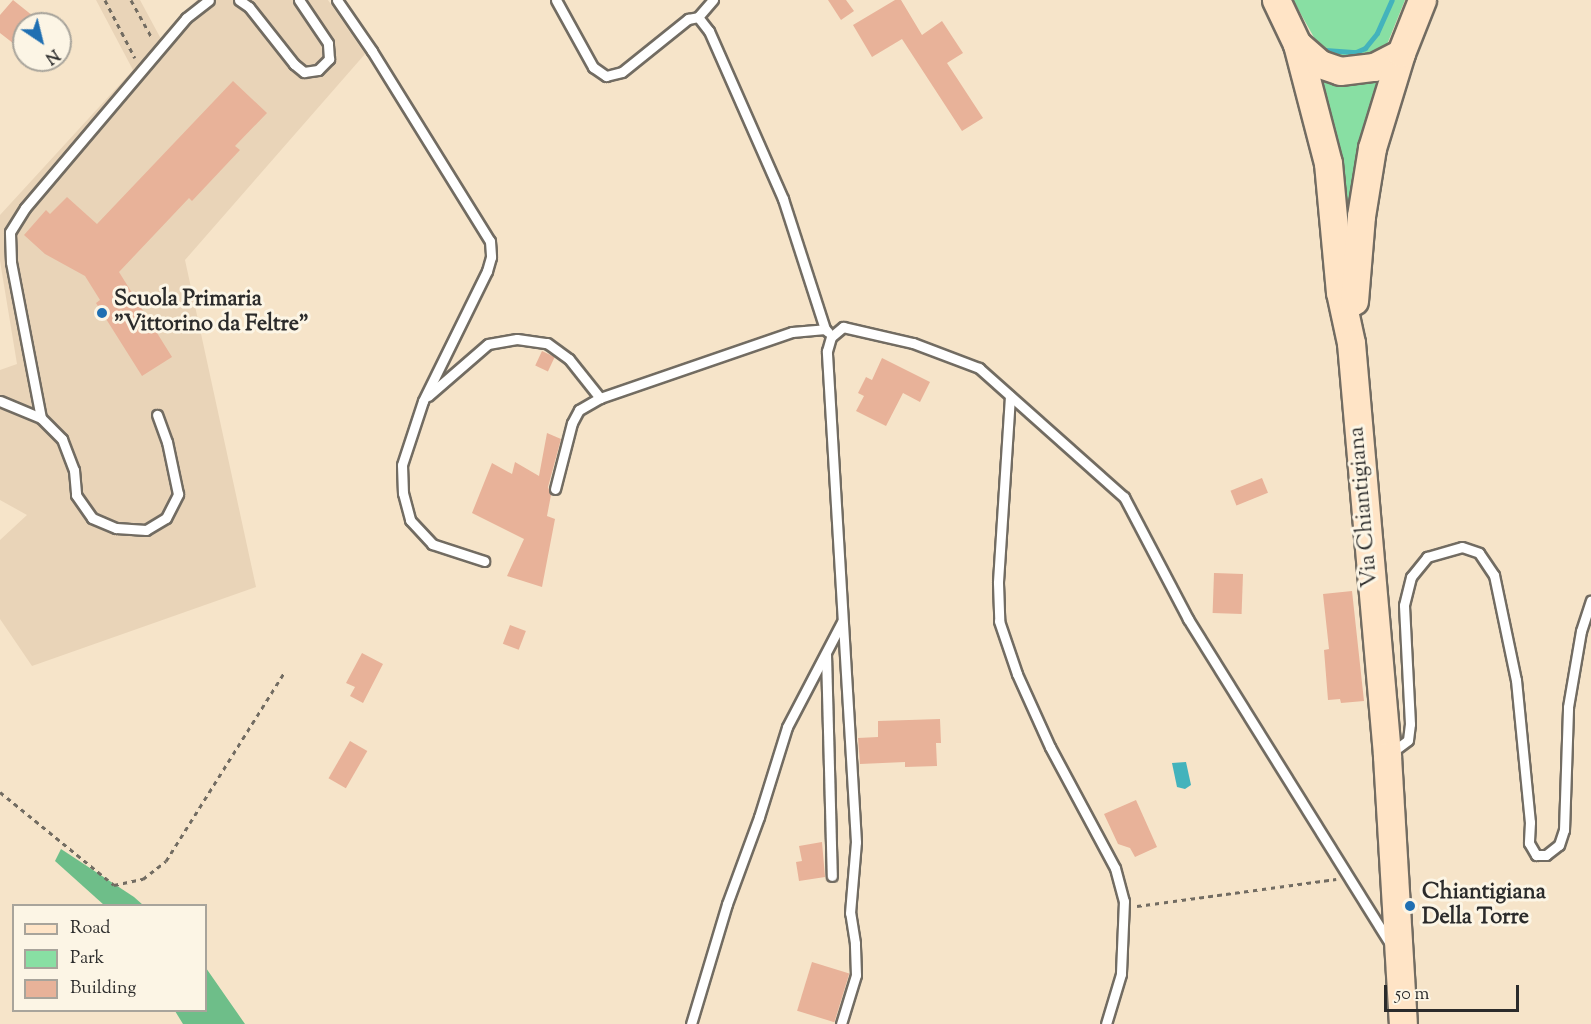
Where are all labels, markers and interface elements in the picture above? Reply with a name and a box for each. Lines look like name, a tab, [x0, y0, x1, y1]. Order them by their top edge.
north arrow	[12, 12, 72, 72]
text: N	[40, 42, 63, 69]
place label: Scuola Primaria "Vittorino da Feltre"	[114, 287, 309, 338]
marker: Scuola Primaria "Vittorino da Feltre"	[95, 306, 109, 320]
street label: Via Chiantigiana	[1345, 426, 1385, 588]
place label: Chiantigiana Della Torre	[1422, 880, 1546, 932]
marker: Chiantigiana Della Torre	[1403, 899, 1417, 913]
legend	[12, 904, 207, 1012]
text: Road	[70, 916, 110, 942]
text: Park	[70, 946, 104, 972]
scale bar	[1387, 973, 1522, 1011]
text: Building	[70, 976, 136, 1002]
text: 50 m	[1395, 982, 1429, 1008]

